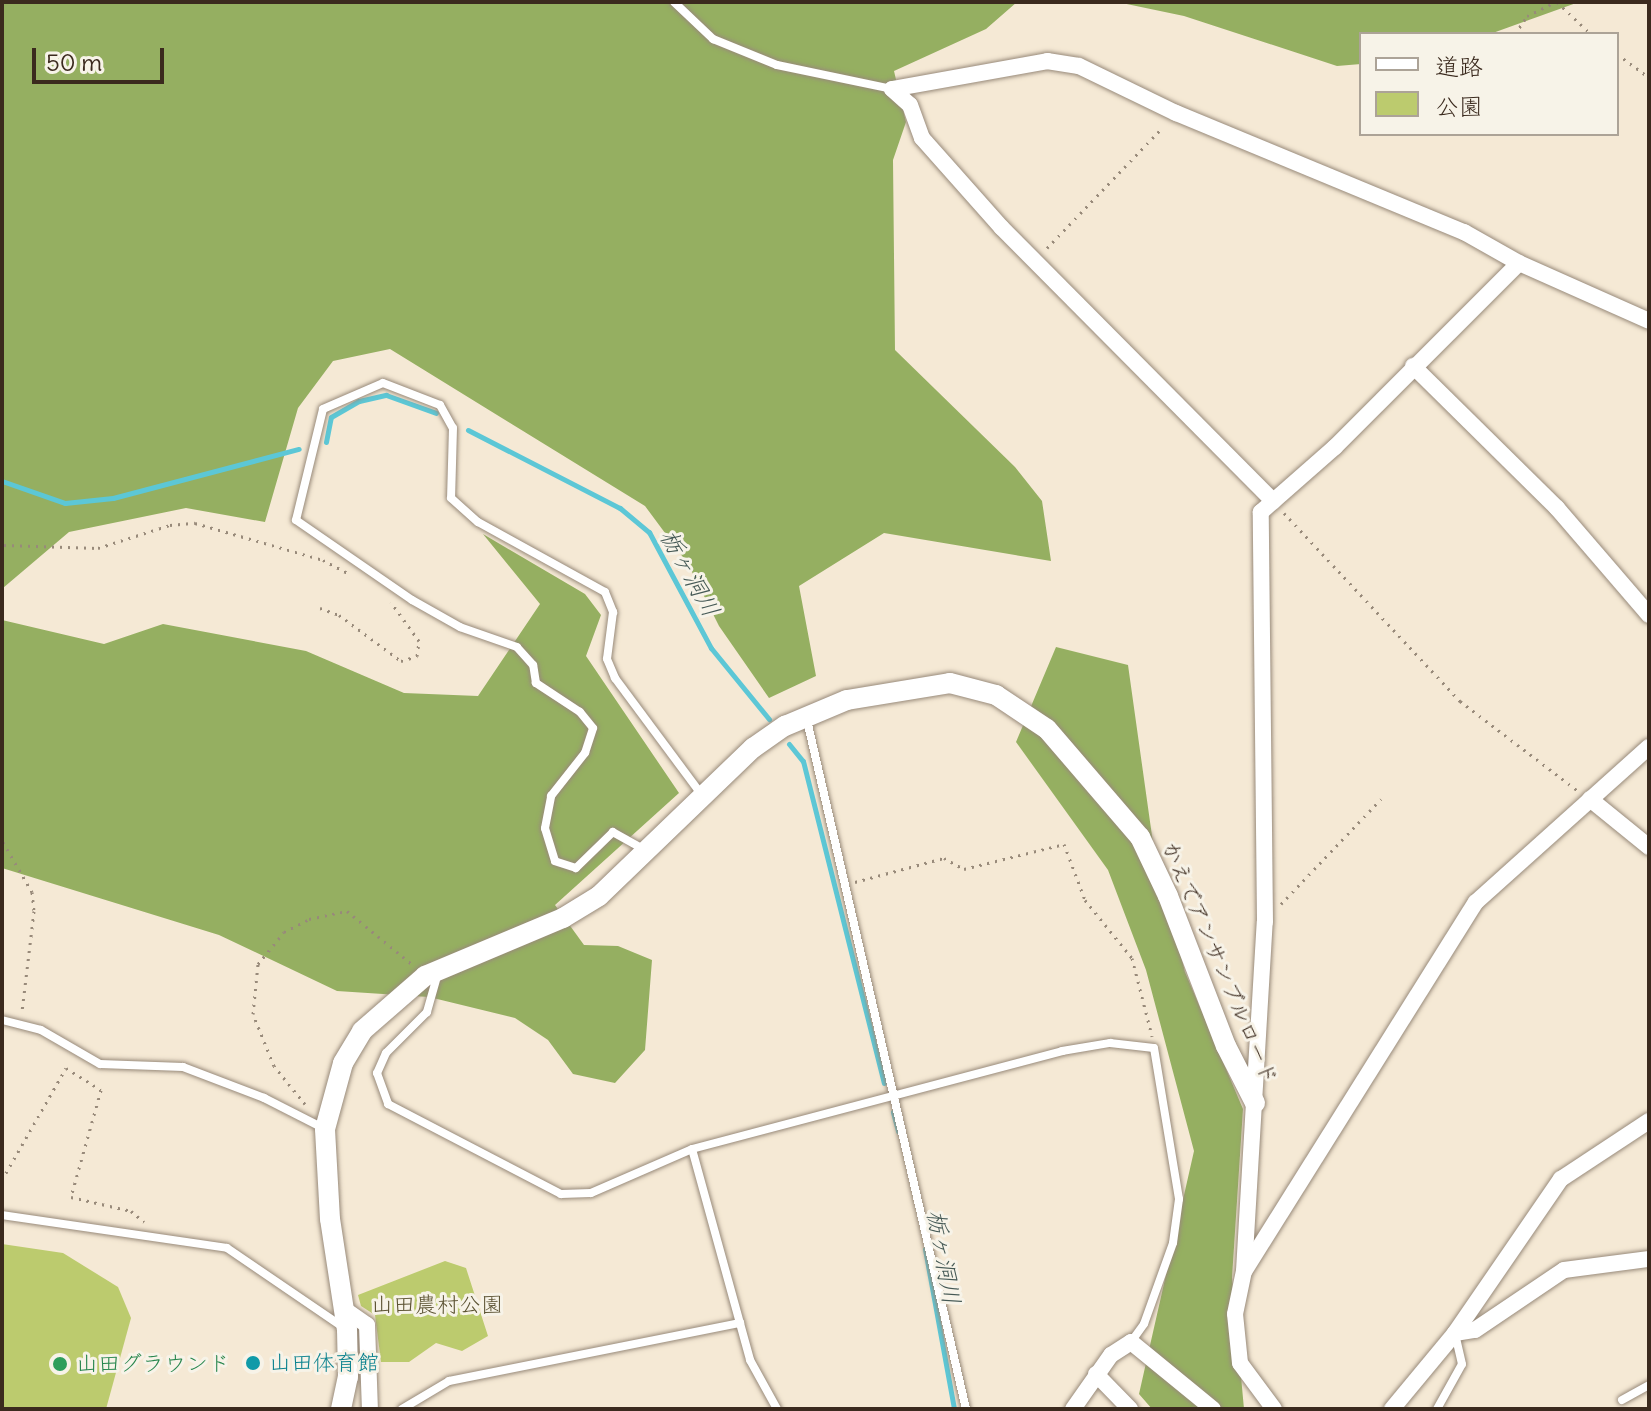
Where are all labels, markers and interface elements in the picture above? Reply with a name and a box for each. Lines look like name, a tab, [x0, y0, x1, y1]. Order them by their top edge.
scale bar	[36, 32, 168, 82]
legend	[1359, 32, 1619, 136]
text: 50 m	[46, 47, 102, 77]
text: 道路	[1435, 51, 1483, 81]
text: 公園	[1435, 91, 1483, 121]
water label: 栃ヶ洞川	[654, 524, 726, 622]
street label: かえでアンサンブルロード	[1156, 836, 1284, 1090]
water label: 栃ヶ洞川	[921, 1207, 967, 1307]
park label: 山田農村公園	[371, 1292, 503, 1318]
place label: 山田体育館	[269, 1350, 379, 1376]
place label: 山田グラウンド	[76, 1351, 230, 1377]
marker: 山田体育館	[244, 1354, 262, 1372]
marker: 山田グラウンド	[51, 1355, 69, 1373]

